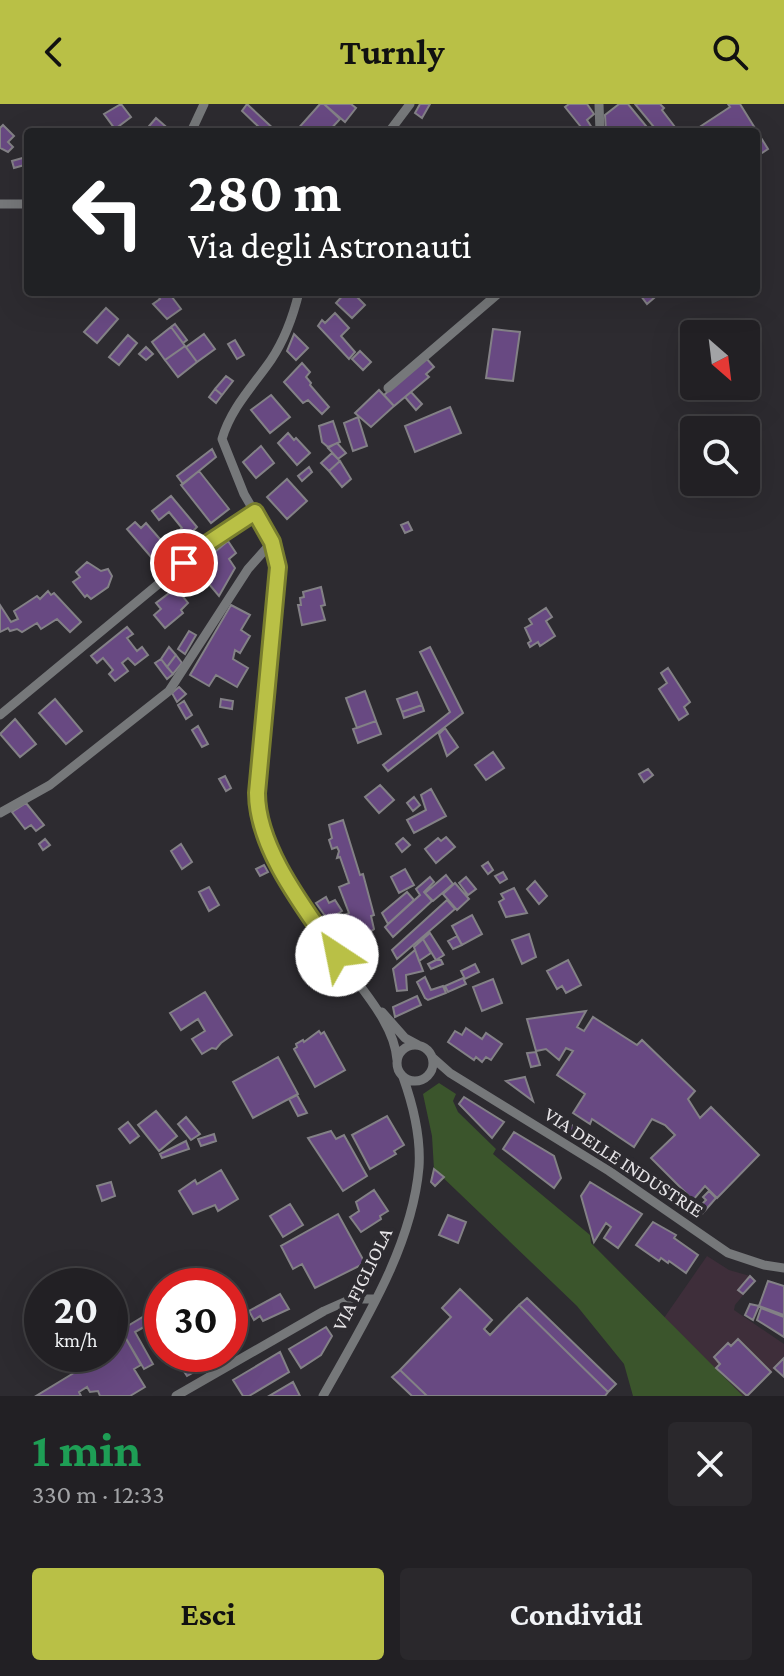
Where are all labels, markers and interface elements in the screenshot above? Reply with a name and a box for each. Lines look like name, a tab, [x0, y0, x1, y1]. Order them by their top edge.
icon: back	[32, 30, 76, 74]
icon: search	[708, 30, 752, 74]
text: Turnly	[340, 32, 444, 72]
icon: left	[56, 160, 160, 264]
text: 280 m	[188, 161, 341, 223]
text: Via degli Astronauti	[188, 226, 471, 266]
north arrow	[680, 320, 760, 400]
map controls	[680, 320, 760, 496]
button: search	[680, 416, 760, 496]
pin	[150, 529, 218, 597]
icon: arrive	[162, 541, 206, 585]
position arrow	[295, 913, 379, 997]
street label: VIA DELLE INDUSTRIE	[540, 1102, 708, 1222]
street label: VIA FIGLIOLA	[328, 1223, 397, 1334]
speed limit sign: 30	[144, 1268, 248, 1372]
text: 20	[54, 1287, 98, 1332]
text: km/h	[54, 1329, 98, 1351]
button: close	[668, 1422, 752, 1506]
text: 1 min	[32, 1423, 141, 1476]
text: 330 m · 12:33	[32, 1480, 165, 1509]
button: Esci	[32, 1568, 384, 1660]
button: Condividi	[400, 1568, 752, 1660]

